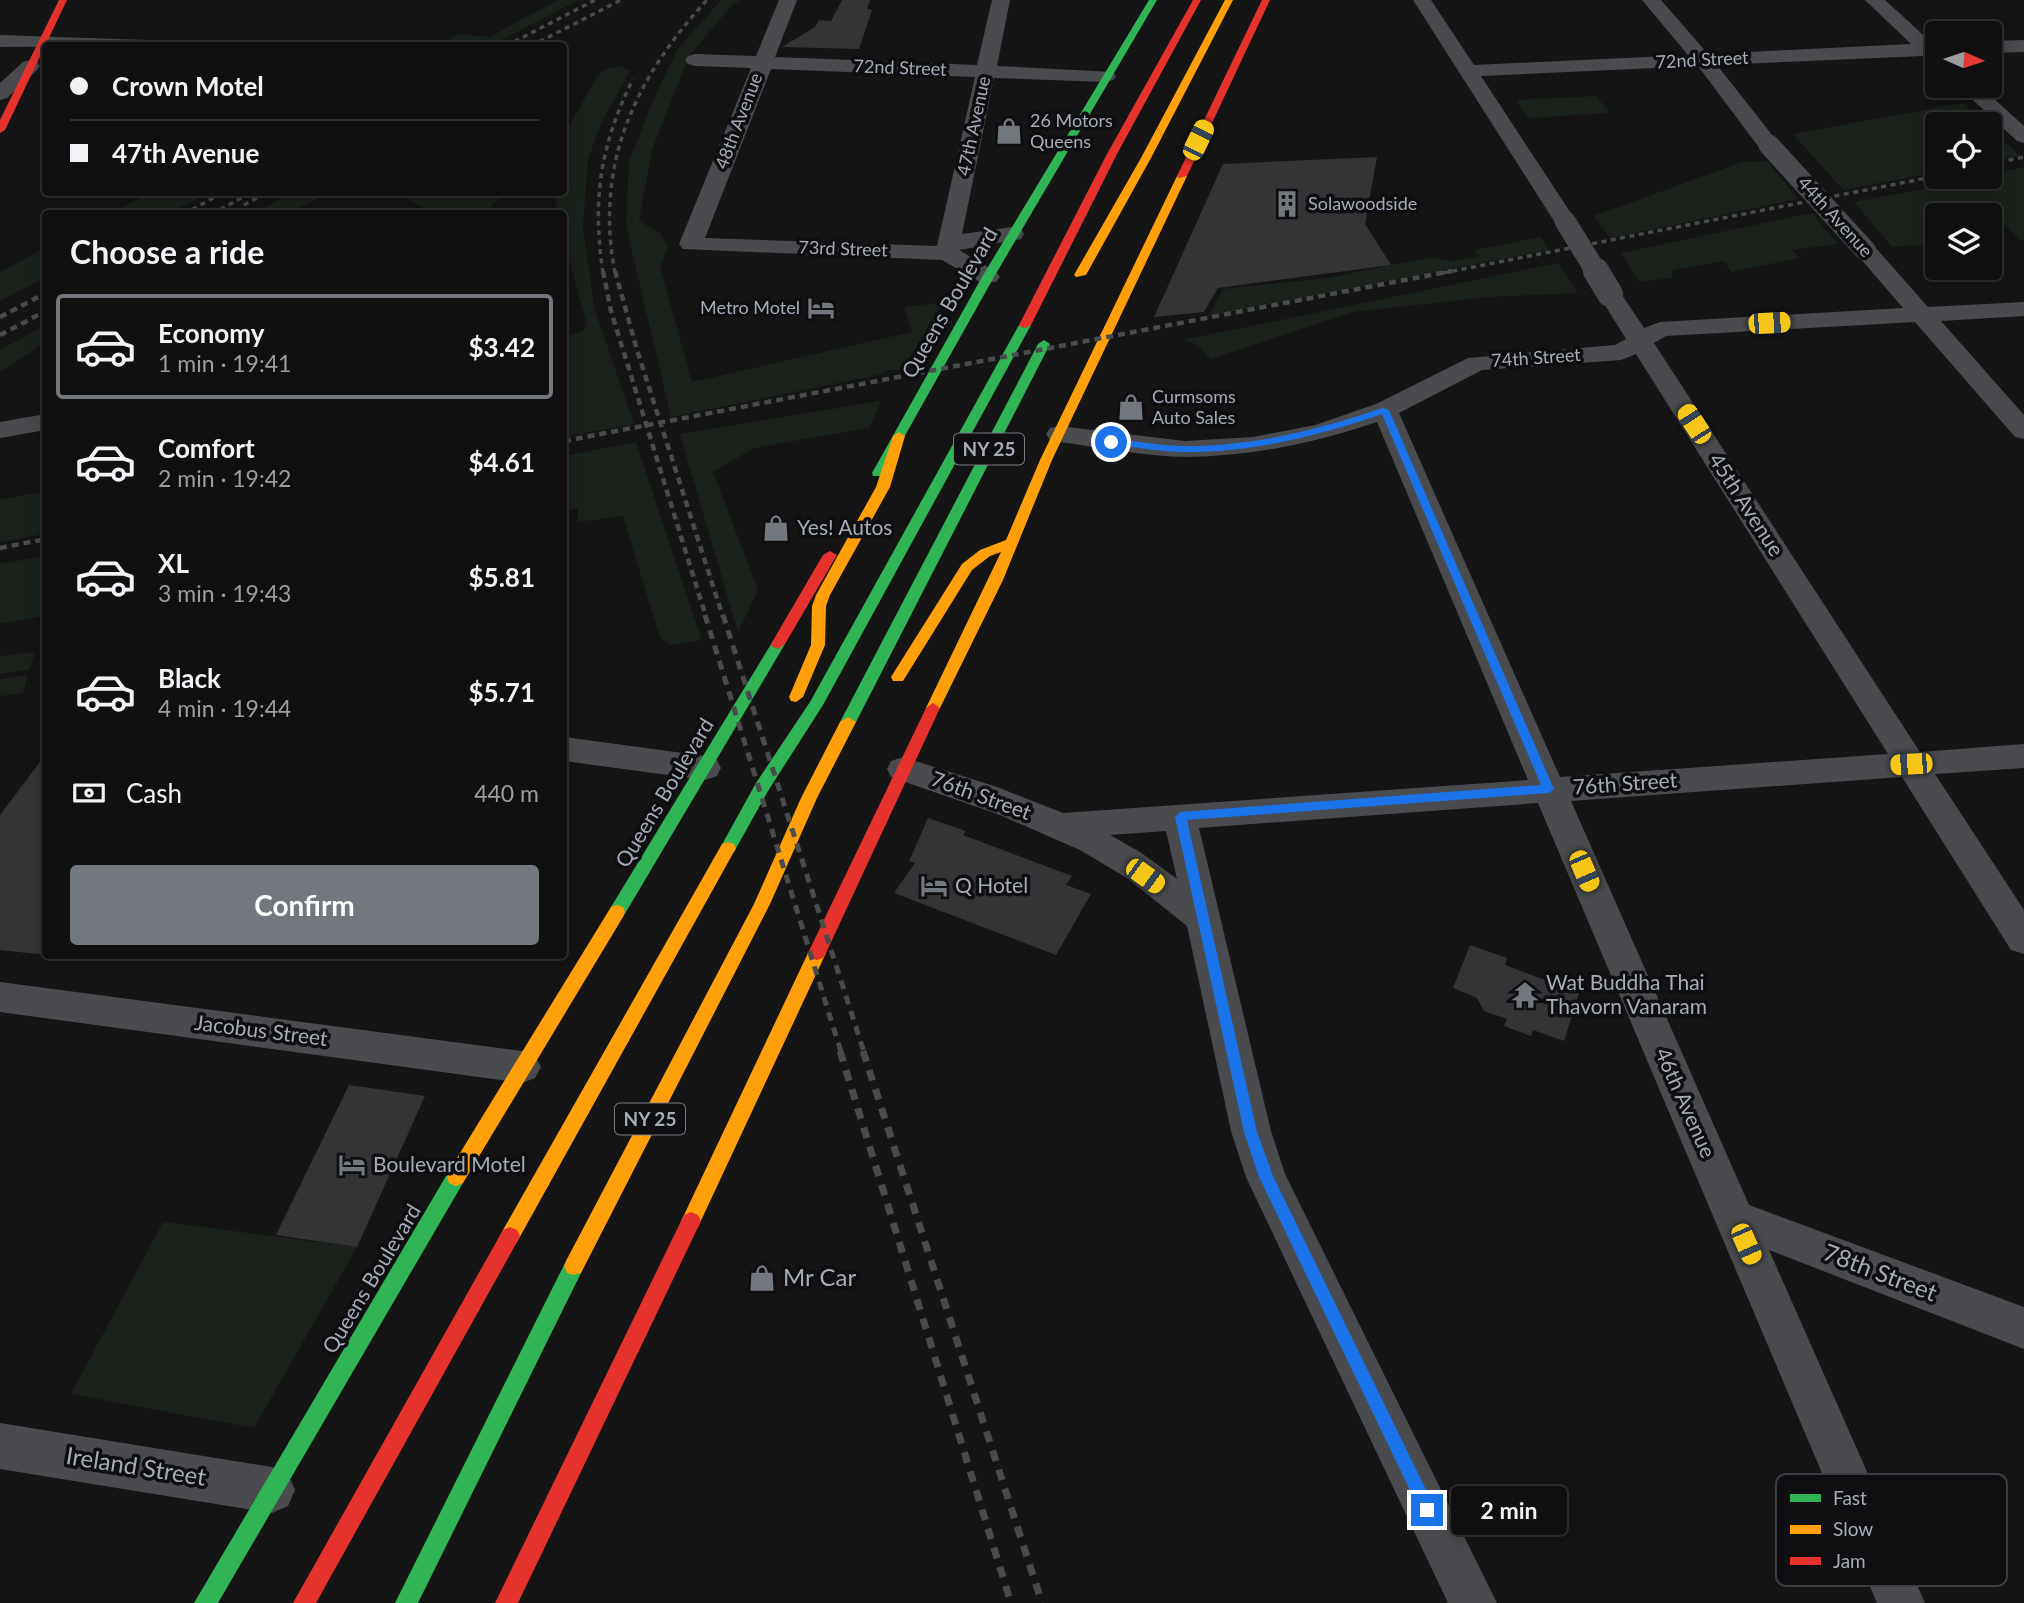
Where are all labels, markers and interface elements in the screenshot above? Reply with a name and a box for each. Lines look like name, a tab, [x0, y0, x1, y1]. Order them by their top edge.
north arrow	[1925, 21, 2002, 98]
map controls	[1925, 21, 2002, 280]
street label: 72nd Street	[1655, 46, 1750, 72]
street label: 72nd Street	[853, 54, 947, 80]
text: Crown Motel	[112, 70, 264, 102]
street label: 48th Avenue	[710, 70, 766, 172]
street label: 47th Avenue	[952, 74, 994, 177]
place label: 26 Motors Queens	[1030, 109, 1113, 152]
button: locate	[1925, 112, 2002, 189]
shop icon: 26 Motors Queens	[994, 116, 1024, 146]
car	[1180, 117, 1217, 163]
text: 47th Avenue	[112, 137, 259, 169]
street label: 44th Avenue	[1794, 171, 1878, 261]
building icon: Solawoodside	[1272, 189, 1302, 219]
place label: Solawoodside	[1308, 192, 1417, 214]
button: layers	[1925, 203, 2002, 280]
street label: Queens Boulevard	[895, 223, 1002, 382]
text: Choose a ride	[70, 232, 264, 271]
street label: 73rd Street	[798, 235, 889, 261]
hotel icon: Metro Motel	[806, 293, 836, 323]
place label: Metro Motel	[700, 296, 800, 318]
car	[1748, 311, 1791, 335]
icon: car	[74, 315, 137, 378]
text: Economy	[158, 317, 264, 349]
text: $3.42	[469, 331, 535, 363]
street label: 74th Street	[1491, 343, 1582, 371]
text: 1 min · 19:41	[158, 349, 291, 377]
place label: Curmsoms Auto Sales	[1152, 385, 1236, 428]
shop icon: Curmsoms Auto Sales	[1116, 392, 1146, 422]
car	[1674, 401, 1715, 447]
route start	[1095, 426, 1127, 458]
icon: car	[74, 430, 137, 493]
text: Comfort	[158, 432, 255, 464]
road number: NY 25	[954, 433, 1024, 464]
text: $4.61	[469, 446, 535, 478]
street label: 45th Avenue	[1705, 448, 1790, 560]
text: 2 min · 19:42	[158, 464, 291, 492]
shop icon: Yes! Autos	[761, 513, 791, 543]
place label: Yes! Autos	[797, 514, 892, 539]
icon: car	[74, 545, 137, 608]
text: XL	[158, 547, 189, 579]
text: $5.81	[469, 561, 535, 593]
text: 3 min · 19:43	[158, 579, 291, 607]
icon: car	[74, 660, 137, 723]
text: Black	[158, 662, 221, 694]
text: $5.71	[469, 676, 535, 708]
text: 4 min · 19:44	[158, 694, 291, 722]
street label: Queens Boulevard	[609, 713, 718, 871]
car	[1890, 752, 1933, 776]
street label: 76th Street	[928, 765, 1035, 824]
street label: 76th Street	[1572, 766, 1678, 799]
icon: cash	[70, 774, 108, 812]
text: Cash	[126, 777, 182, 809]
text: 440 m	[474, 779, 539, 807]
car	[1567, 848, 1602, 894]
car	[1122, 855, 1169, 897]
button: Confirm	[70, 865, 539, 945]
hotel icon: Q Hotel	[919, 871, 949, 901]
place label: Q Hotel	[955, 872, 1028, 897]
place label: Wat Buddha Thai Thavorn Vanaram	[1546, 969, 1707, 1018]
temple icon: Wat Buddha Thai Thavorn Vanaram	[1510, 980, 1540, 1010]
street label: Jacobus Street	[193, 1009, 330, 1050]
street label: 46th Avenue	[1651, 1043, 1722, 1161]
road number: NY 25	[615, 1104, 685, 1134]
hotel icon: Boulevard Motel	[337, 1150, 367, 1180]
place label: Boulevard Motel	[373, 1151, 526, 1176]
street label: Queens Boulevard	[316, 1199, 425, 1357]
car	[1728, 1221, 1765, 1267]
street label: 78th Street	[1820, 1237, 1942, 1307]
place label: Mr Car	[783, 1262, 856, 1291]
shop icon: Mr Car	[747, 1263, 777, 1293]
street label: Ireland Street	[64, 1440, 209, 1491]
legend	[1776, 1474, 2007, 1586]
callout: 2 min	[1452, 1486, 1567, 1534]
text: Fast	[1833, 1486, 1867, 1509]
route end	[1411, 1494, 1443, 1526]
text: 2 min	[1480, 1496, 1538, 1524]
text: Slow	[1833, 1517, 1873, 1540]
text: Jam	[1833, 1549, 1866, 1572]

